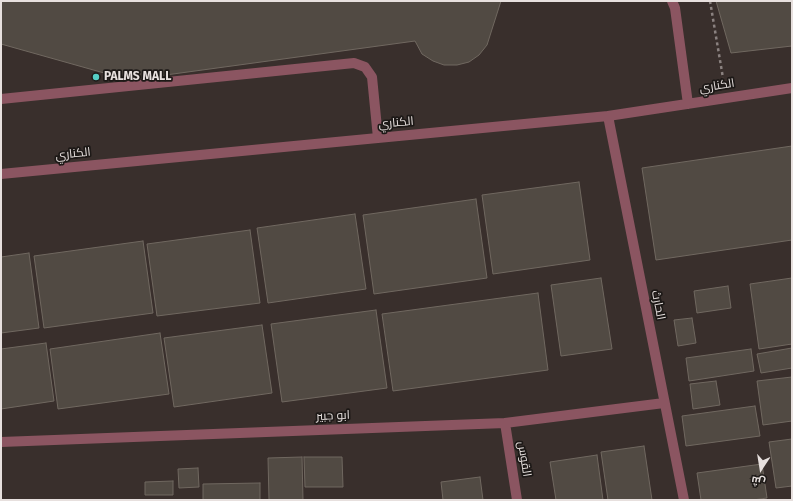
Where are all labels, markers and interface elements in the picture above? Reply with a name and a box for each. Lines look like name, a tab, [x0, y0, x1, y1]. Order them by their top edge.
place label: PALMS MALL	[104, 70, 171, 84]
marker: PALMS MALL	[91, 72, 101, 82]
street label: الكناري	[698, 76, 736, 96]
street label: الكناري	[378, 114, 414, 132]
street label: الكناري	[55, 145, 91, 163]
street label: الحارث	[648, 289, 668, 321]
street label: ابو جبير	[316, 408, 350, 424]
street label: القوس	[514, 440, 534, 478]
north arrow	[741, 449, 781, 489]
text: ش	[750, 473, 767, 489]

